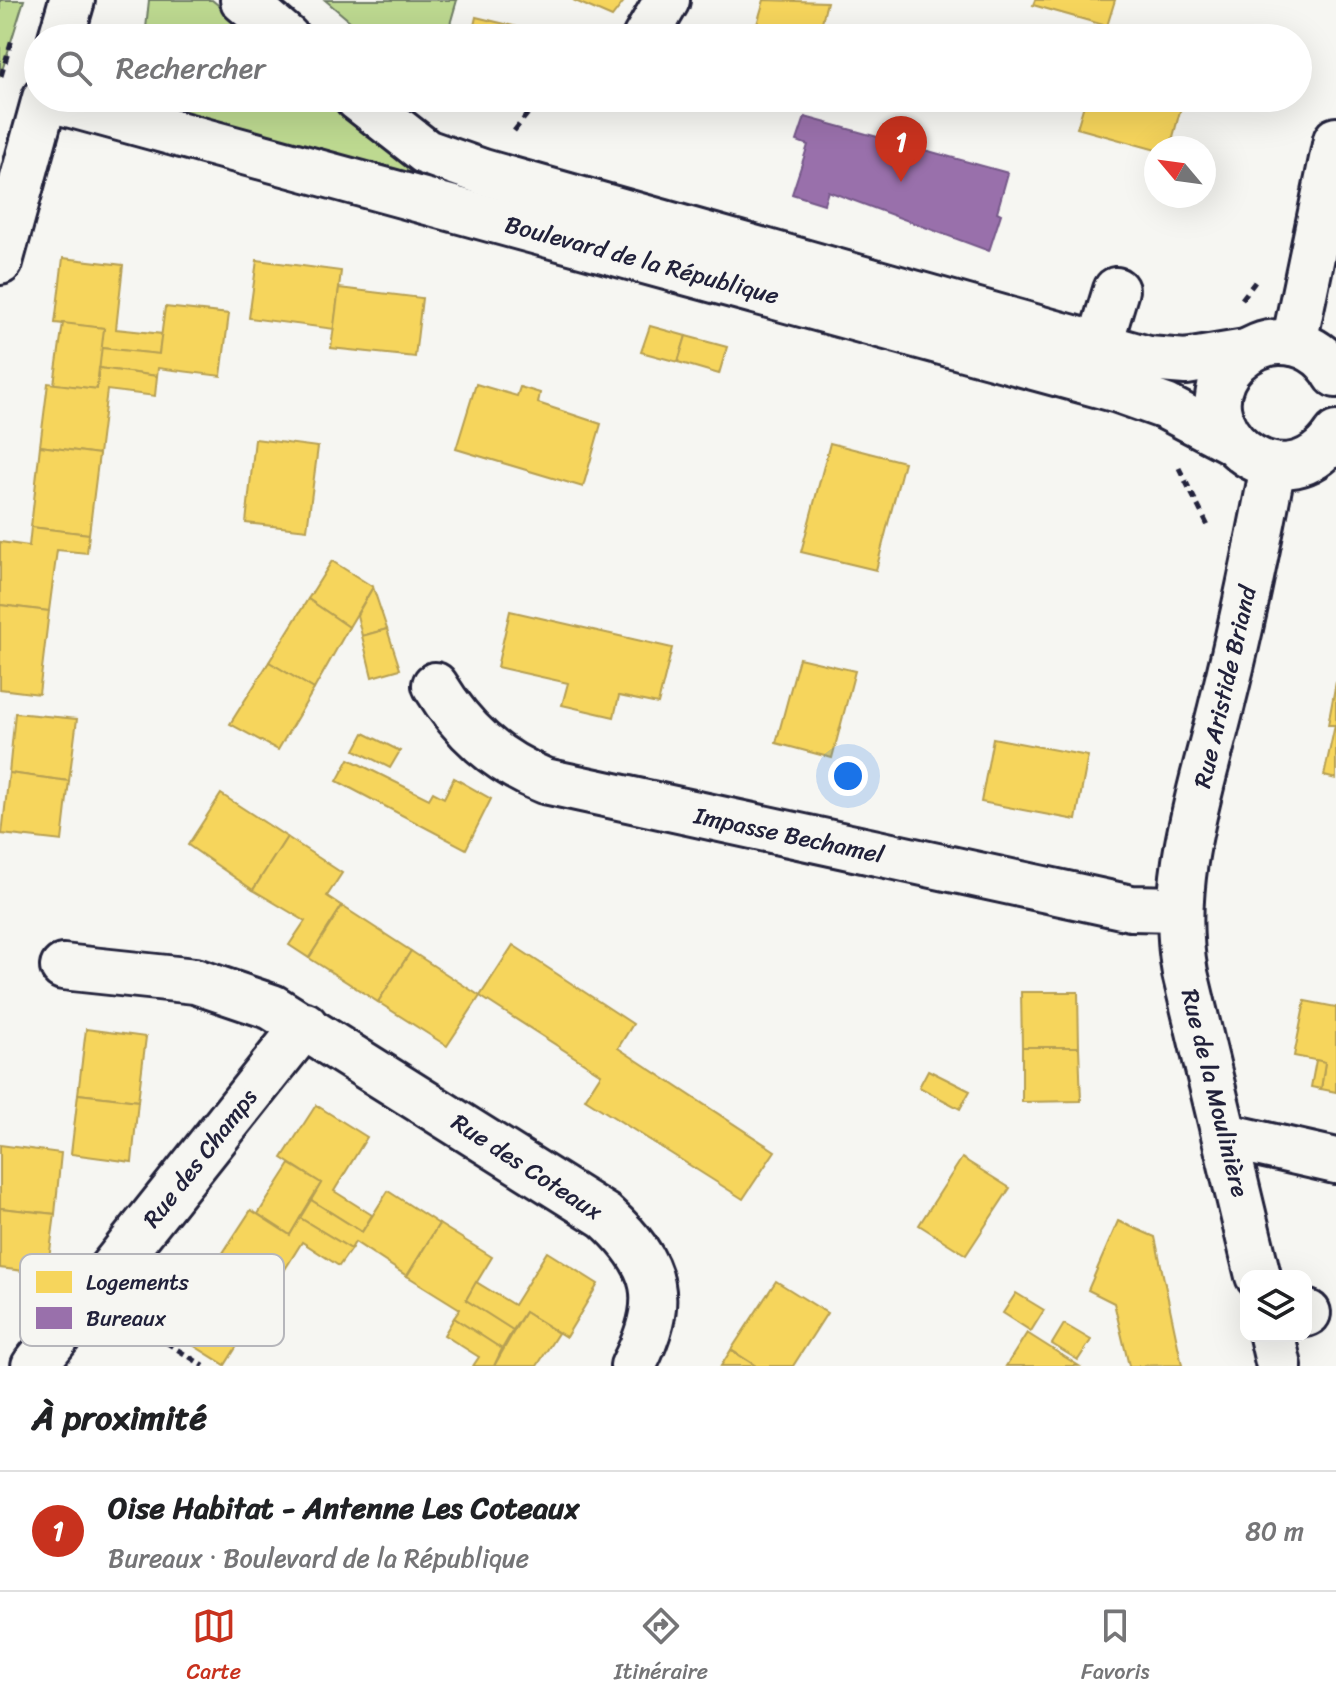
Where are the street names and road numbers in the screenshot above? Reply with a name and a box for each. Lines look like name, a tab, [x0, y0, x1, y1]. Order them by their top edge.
street label: Boulevard de la République	[500, 203, 784, 317]
street label: Rue Aristide Briand	[1181, 580, 1269, 792]
street label: Impasse Bechamel	[689, 794, 889, 876]
street label: Rue de la Moulinière	[1169, 985, 1261, 1202]
street label: Rue des Champs	[132, 1079, 268, 1237]
street label: Rue des Coteaux	[443, 1102, 612, 1232]

